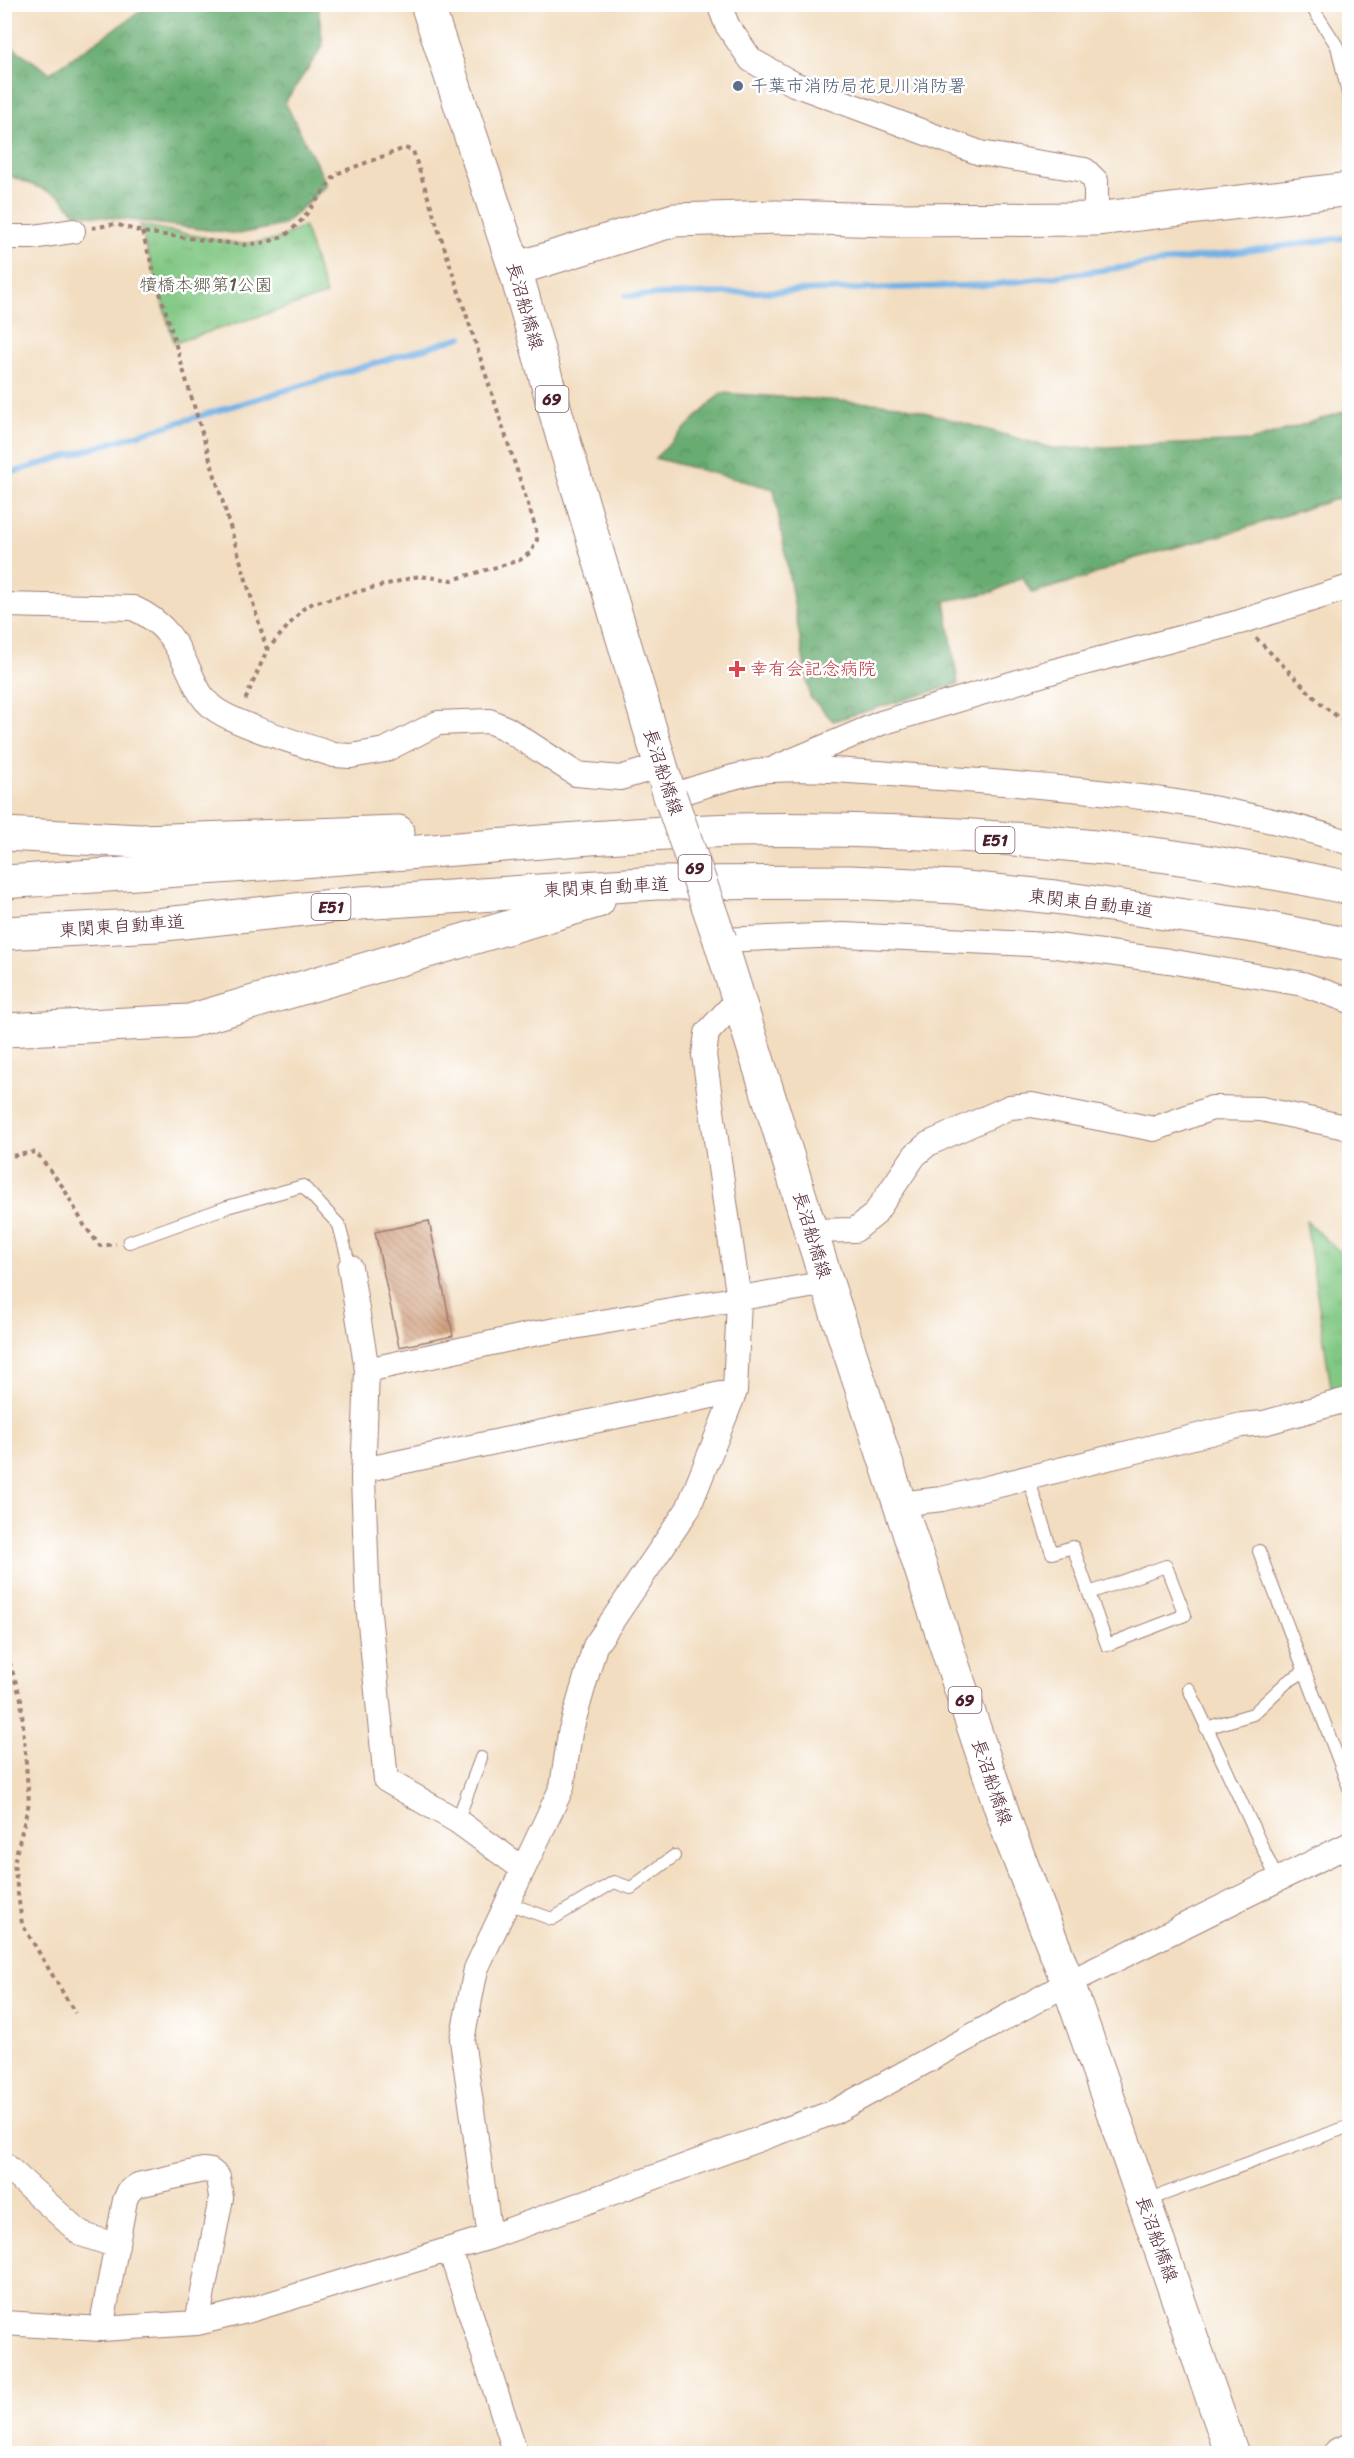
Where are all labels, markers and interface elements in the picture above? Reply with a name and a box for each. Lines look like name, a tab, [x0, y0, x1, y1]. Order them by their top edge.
place label: 千葉市消防局花見川消防署	[750, 70, 966, 102]
marker: 千葉市消防局花見川消防署	[731, 79, 745, 93]
street label: 長沼船橋線	[497, 258, 553, 354]
park label: 犢橋本郷第1公園	[139, 269, 273, 301]
road number: 69	[536, 386, 568, 412]
place label: 幸有会記念病院	[750, 653, 876, 685]
marker: 幸有会記念病院	[728, 660, 746, 678]
street label: 長沼船橋線	[634, 724, 692, 820]
road number: E51	[976, 827, 1014, 853]
road number: 69	[678, 855, 712, 881]
street label: 東関東自動車道	[542, 868, 670, 906]
street label: 東関東自動車道	[1027, 879, 1155, 927]
road number: E51	[312, 894, 350, 920]
street label: 東関東自動車道	[58, 906, 186, 946]
street label: 長沼船橋線	[784, 1187, 840, 1283]
road number: 69	[948, 1687, 982, 1713]
street label: 長沼船橋線	[962, 1734, 1022, 1830]
street label: 長沼船橋線	[1127, 2191, 1187, 2287]

